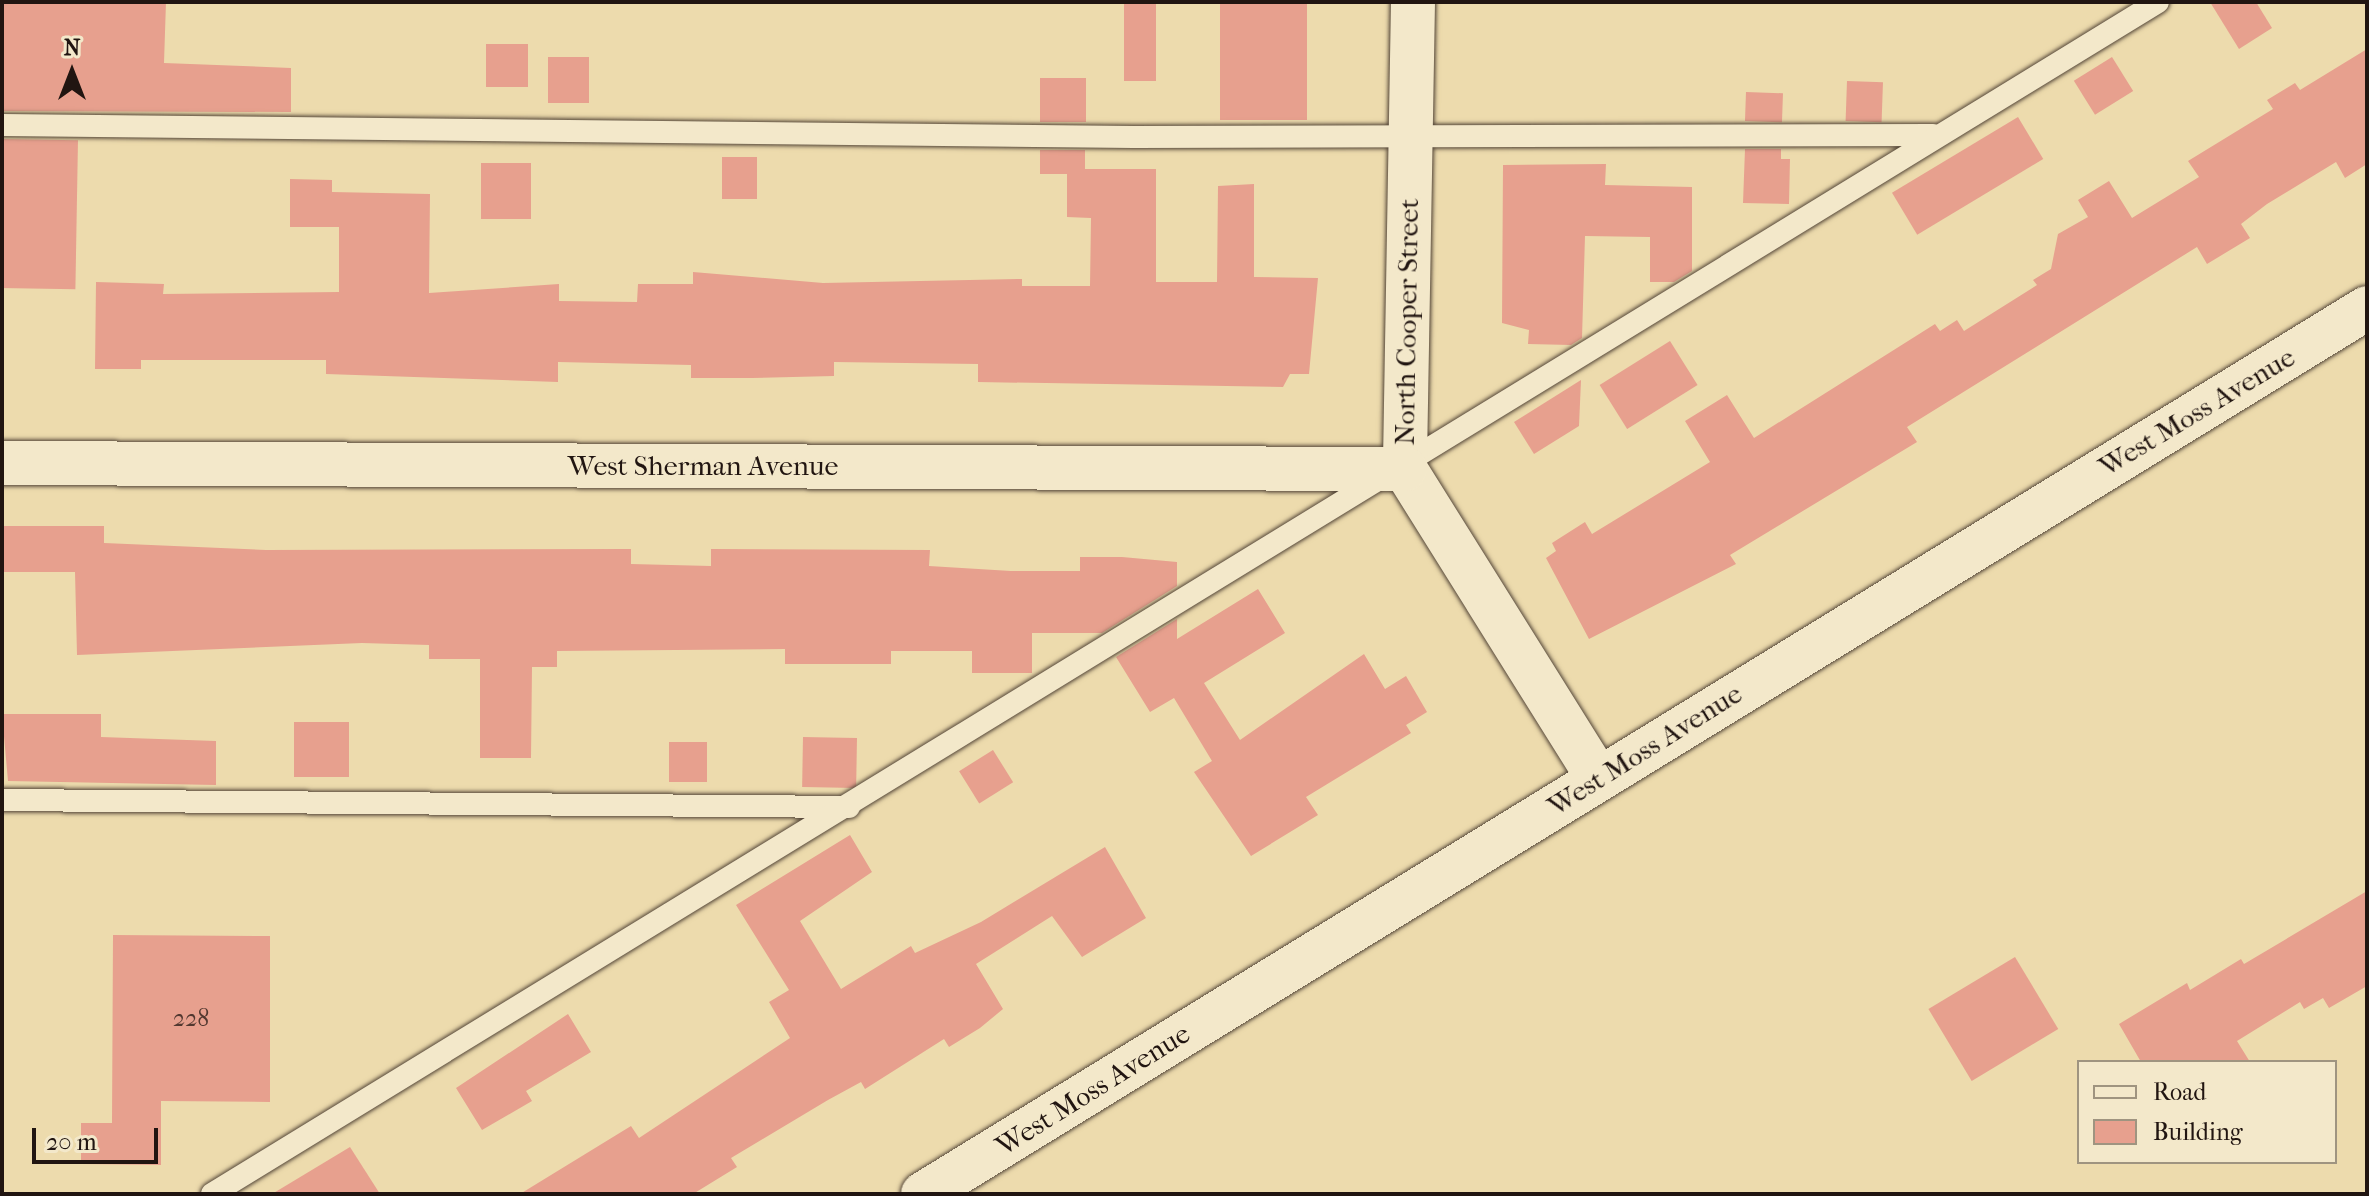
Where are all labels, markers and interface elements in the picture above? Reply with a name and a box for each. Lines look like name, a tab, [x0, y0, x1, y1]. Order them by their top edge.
north arrow	[32, 32, 112, 112]
text: N	[64, 35, 80, 61]
street label: North Cooper Street	[1388, 198, 1426, 446]
street label: West Moss Avenue	[2093, 340, 2301, 484]
street label: West Sherman Avenue	[568, 449, 838, 483]
street label: West Moss Avenue	[1542, 677, 1748, 823]
house number: 228	[173, 1005, 209, 1033]
street label: West Moss Avenue	[990, 1017, 1196, 1163]
legend	[2077, 1060, 2337, 1164]
text: Road	[2153, 1078, 2206, 1106]
scale bar	[36, 1112, 162, 1162]
text: Building	[2153, 1118, 2243, 1146]
text: 20 m	[46, 1128, 97, 1156]

